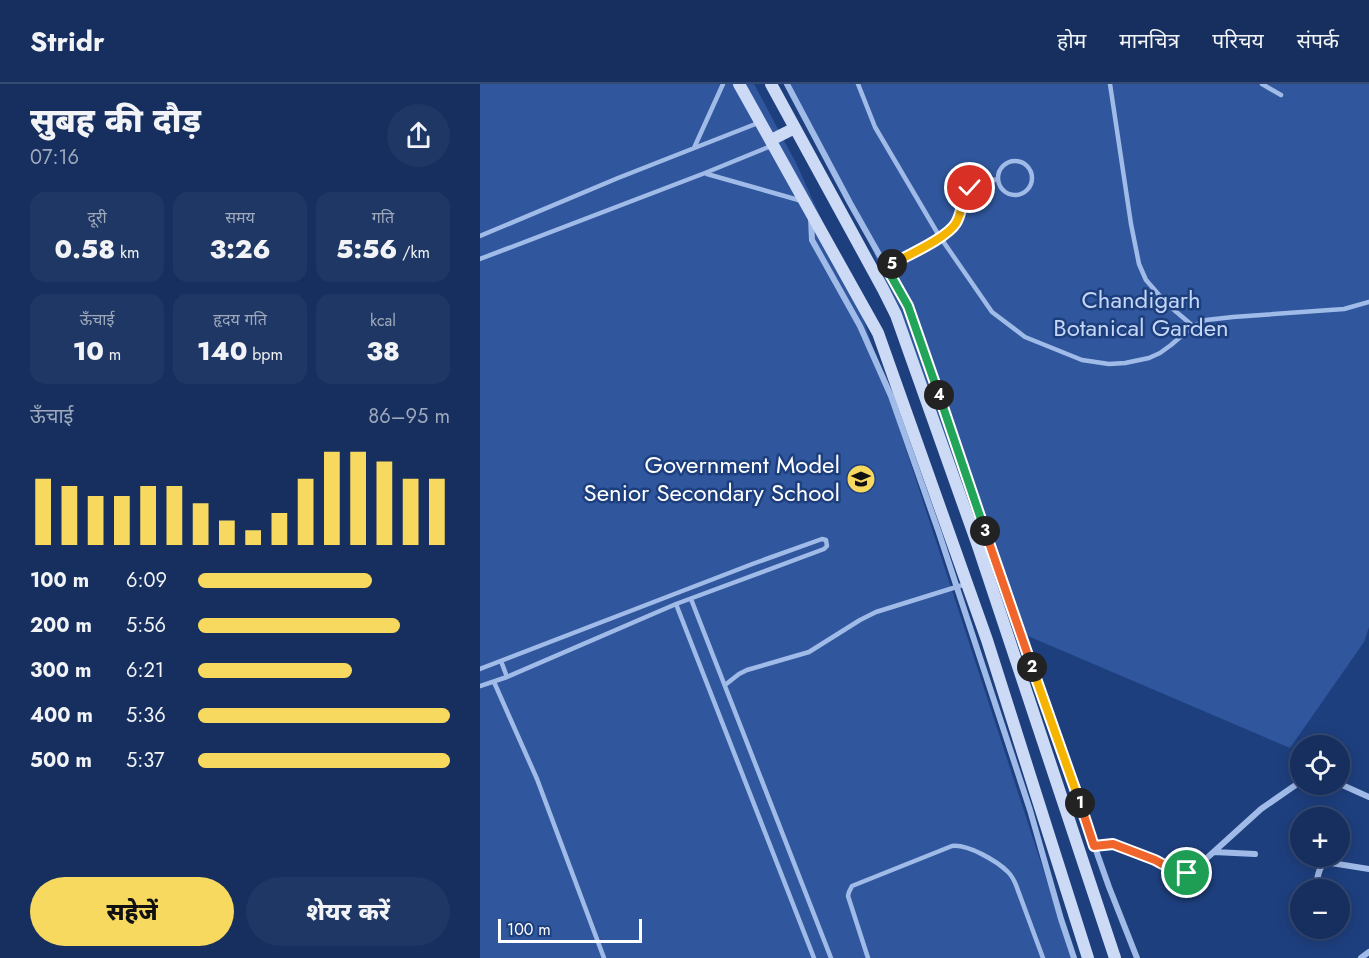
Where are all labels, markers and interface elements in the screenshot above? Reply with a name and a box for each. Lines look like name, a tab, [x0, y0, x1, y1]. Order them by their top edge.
text: Stridr	[30, 21, 104, 62]
text: होम	[1057, 26, 1086, 56]
text: मानचित्र	[1119, 26, 1179, 56]
text: परिचय	[1212, 26, 1264, 56]
text: संपर्क	[1297, 26, 1339, 56]
text: सुबह की दौड़	[30, 97, 201, 144]
button: share	[387, 104, 450, 167]
text: 07:16	[30, 143, 79, 172]
pin	[944, 162, 995, 213]
icon: check	[953, 171, 986, 204]
text: दूरी	[87, 206, 107, 229]
text: समय	[225, 206, 255, 229]
text: गति	[372, 206, 394, 229]
text: 0.58	[55, 230, 115, 268]
text: 3:26	[209, 230, 271, 268]
text: 5:56	[336, 230, 397, 268]
text: km	[115, 241, 139, 264]
text: /km	[397, 241, 430, 264]
pin: 5	[877, 249, 907, 279]
text: 5	[887, 252, 897, 275]
park label: Chandigarh Botanical Garden	[1053, 282, 1229, 345]
text: ऊँचाई	[80, 308, 114, 331]
text: हृदय गति	[213, 308, 267, 331]
text: kcal	[370, 309, 396, 332]
text: 10	[73, 332, 104, 370]
text: 140	[197, 332, 247, 370]
text: 38	[366, 332, 400, 370]
text: m	[104, 343, 121, 366]
text: bpm	[247, 343, 283, 366]
pin: 4	[924, 380, 954, 410]
text: 4	[933, 383, 945, 406]
text: ऊँचाई	[30, 402, 73, 431]
text: 86–95 m	[368, 402, 450, 431]
place label: Government Model Senior Secondary School	[584, 447, 840, 510]
school or university icon: Government Model Senior Secondary School	[845, 463, 877, 495]
pin: 3	[970, 516, 1000, 546]
text: 3	[980, 519, 990, 542]
text: 100 m	[30, 566, 89, 595]
text: 6:09	[126, 566, 167, 595]
text: 200 m	[30, 611, 92, 640]
text: 5:56	[126, 611, 166, 640]
pin: 2	[1017, 652, 1047, 682]
text: 2	[1027, 655, 1037, 678]
text: 300 m	[30, 656, 91, 685]
text: 6:21	[126, 656, 164, 685]
text: 400 m	[30, 701, 93, 730]
text: 5:36	[126, 701, 166, 730]
map controls	[1290, 735, 1350, 939]
button: locate	[1290, 735, 1350, 795]
text: 500 m	[30, 746, 92, 775]
text: 5:37	[126, 746, 164, 775]
pin: 1	[1065, 788, 1095, 818]
text: 1	[1076, 791, 1084, 814]
button: +	[1290, 807, 1350, 867]
pin	[1161, 847, 1212, 898]
icon: arrive	[1170, 856, 1203, 889]
button: सहेजें	[30, 877, 234, 946]
button: शेयर करें	[246, 877, 450, 946]
button: −	[1290, 879, 1350, 939]
scale bar	[498, 916, 642, 944]
text: 100 m	[507, 918, 551, 941]

